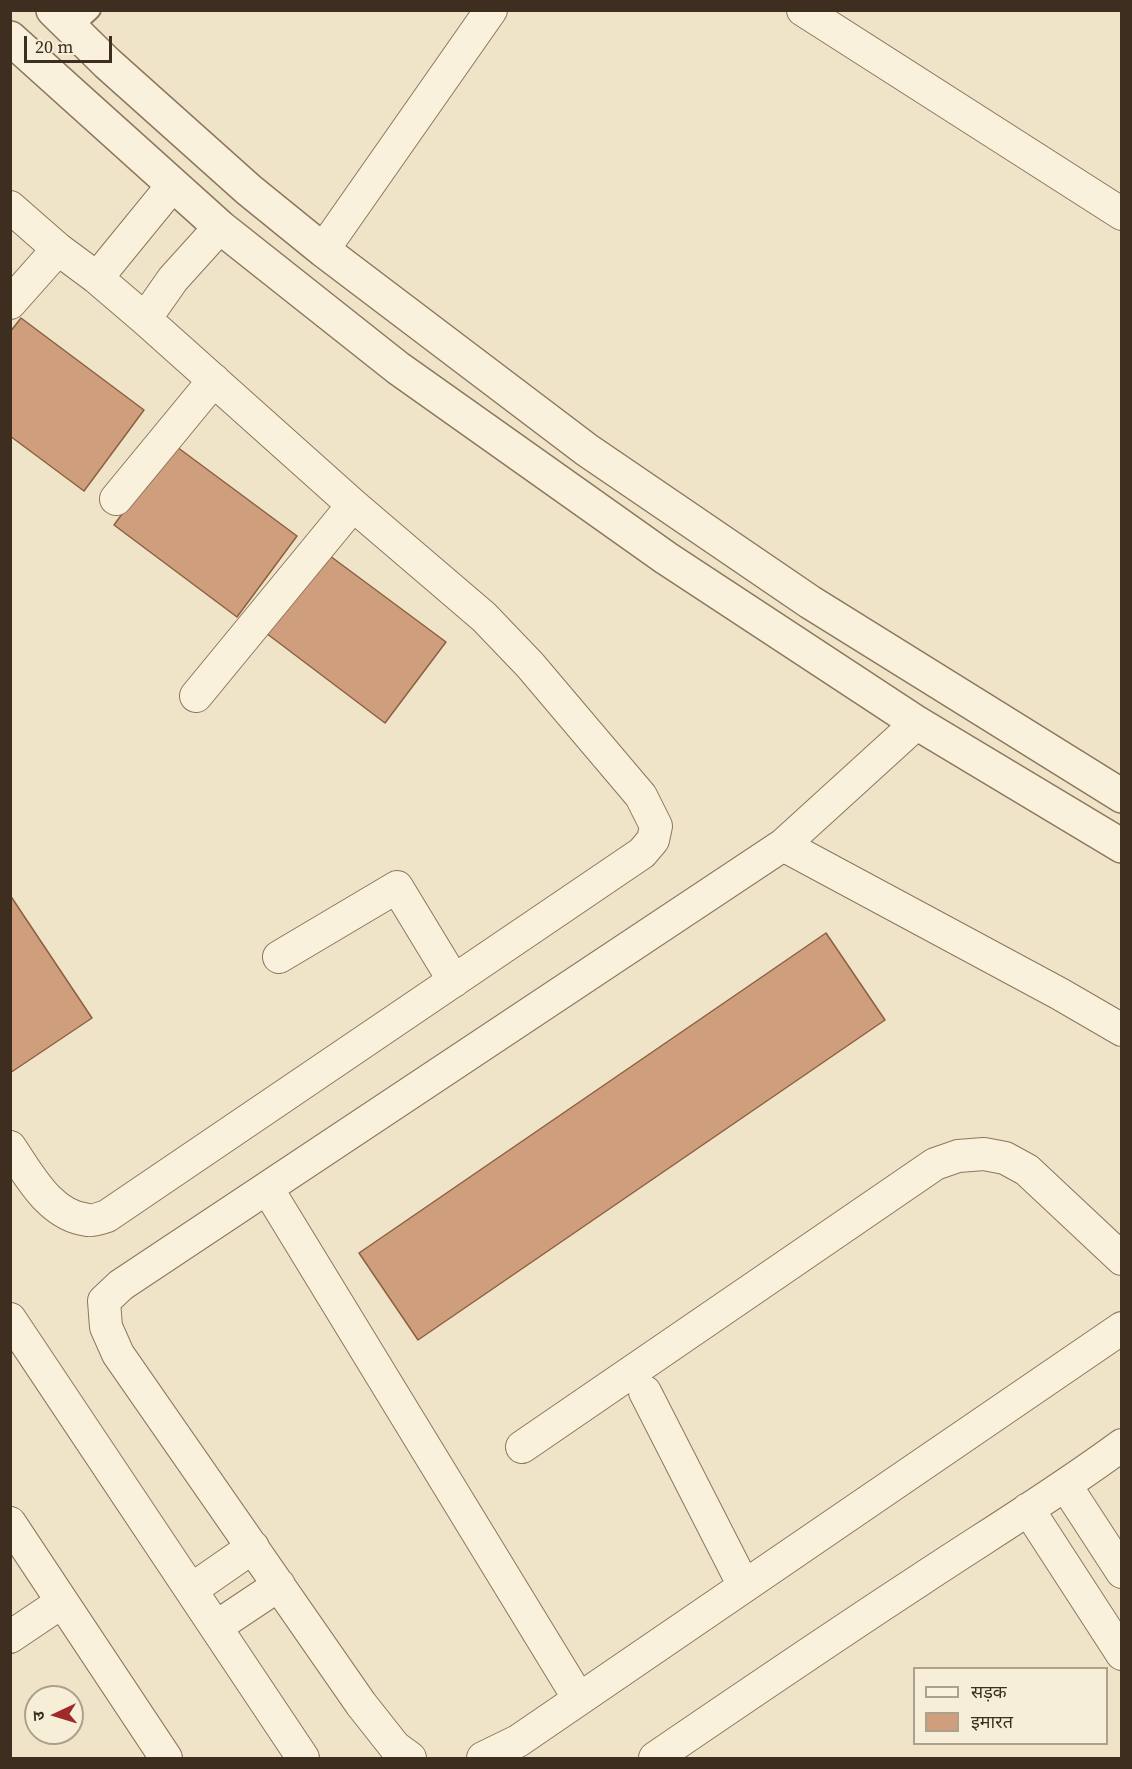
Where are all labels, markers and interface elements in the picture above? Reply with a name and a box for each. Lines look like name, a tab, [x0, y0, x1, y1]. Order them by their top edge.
scale bar	[27, 24, 116, 62]
text: 20 m	[35, 34, 73, 59]
legend	[913, 1667, 1108, 1745]
text: सड़क	[971, 1679, 1007, 1704]
north arrow	[24, 1685, 84, 1745]
text: इमारत	[971, 1709, 1013, 1734]
text: उ	[27, 1711, 49, 1722]

